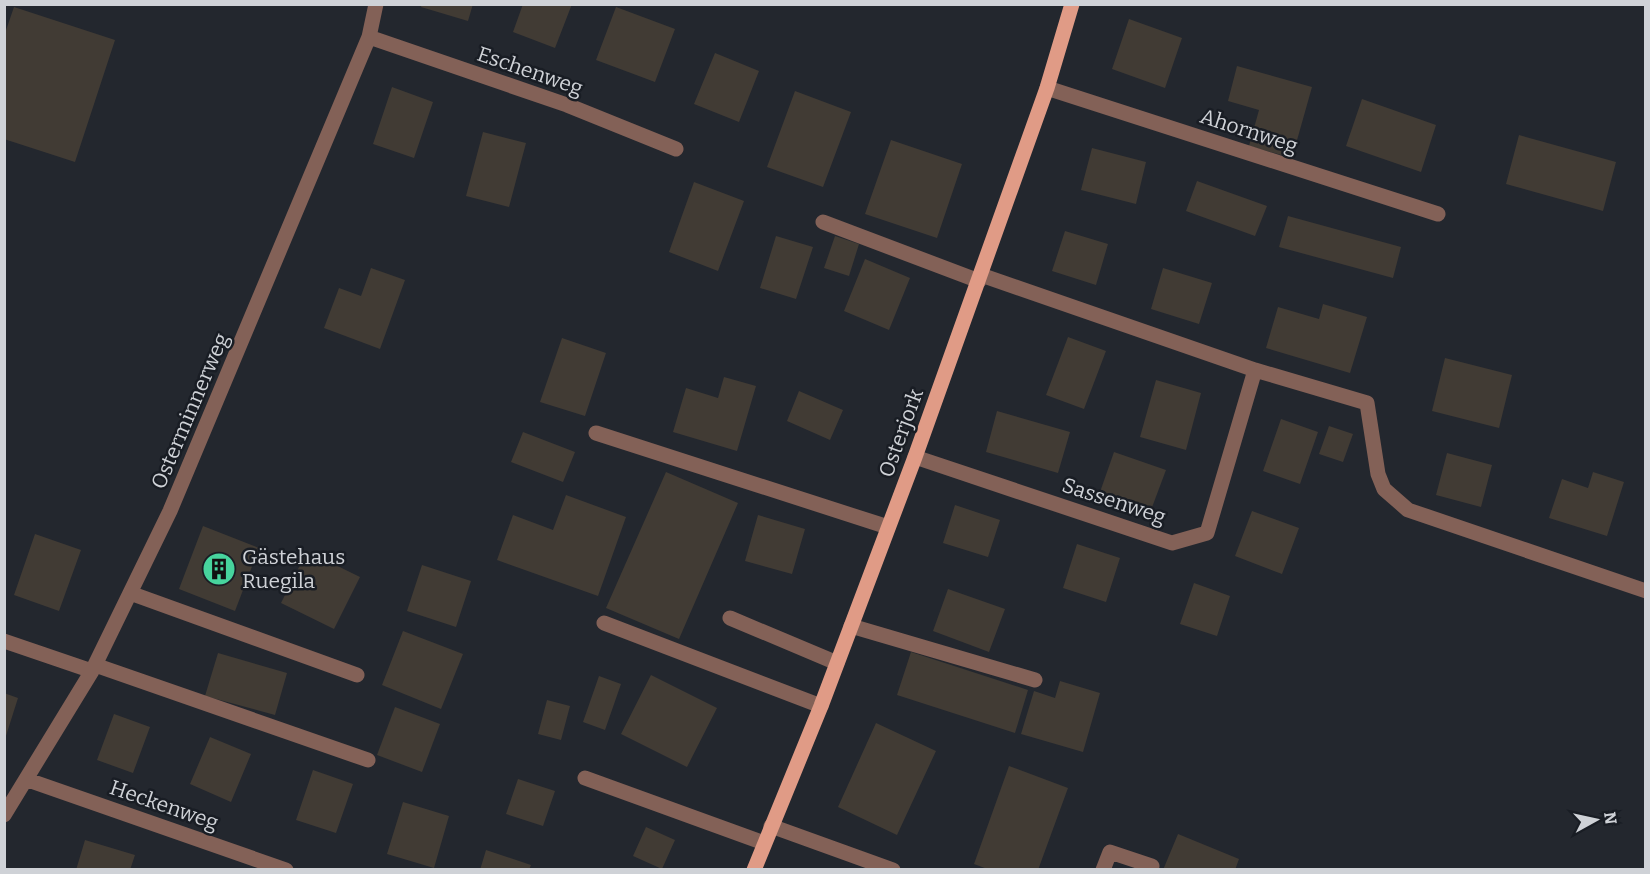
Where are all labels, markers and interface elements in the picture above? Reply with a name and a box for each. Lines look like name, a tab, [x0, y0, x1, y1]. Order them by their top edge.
street label: Eschenweg	[474, 41, 586, 101]
street label: Ahornweg	[1197, 103, 1301, 159]
street label: Osterminnerweg	[145, 329, 235, 493]
street label: Osterjork	[873, 385, 929, 481]
street label: Sassenweg	[1059, 472, 1169, 530]
place label: Gästehaus Ruegila	[242, 544, 345, 594]
building icon: Gästehaus Ruegila	[201, 551, 237, 587]
street label: Heckenweg	[106, 774, 222, 836]
north arrow	[1566, 790, 1626, 850]
text: N	[1600, 811, 1621, 825]

